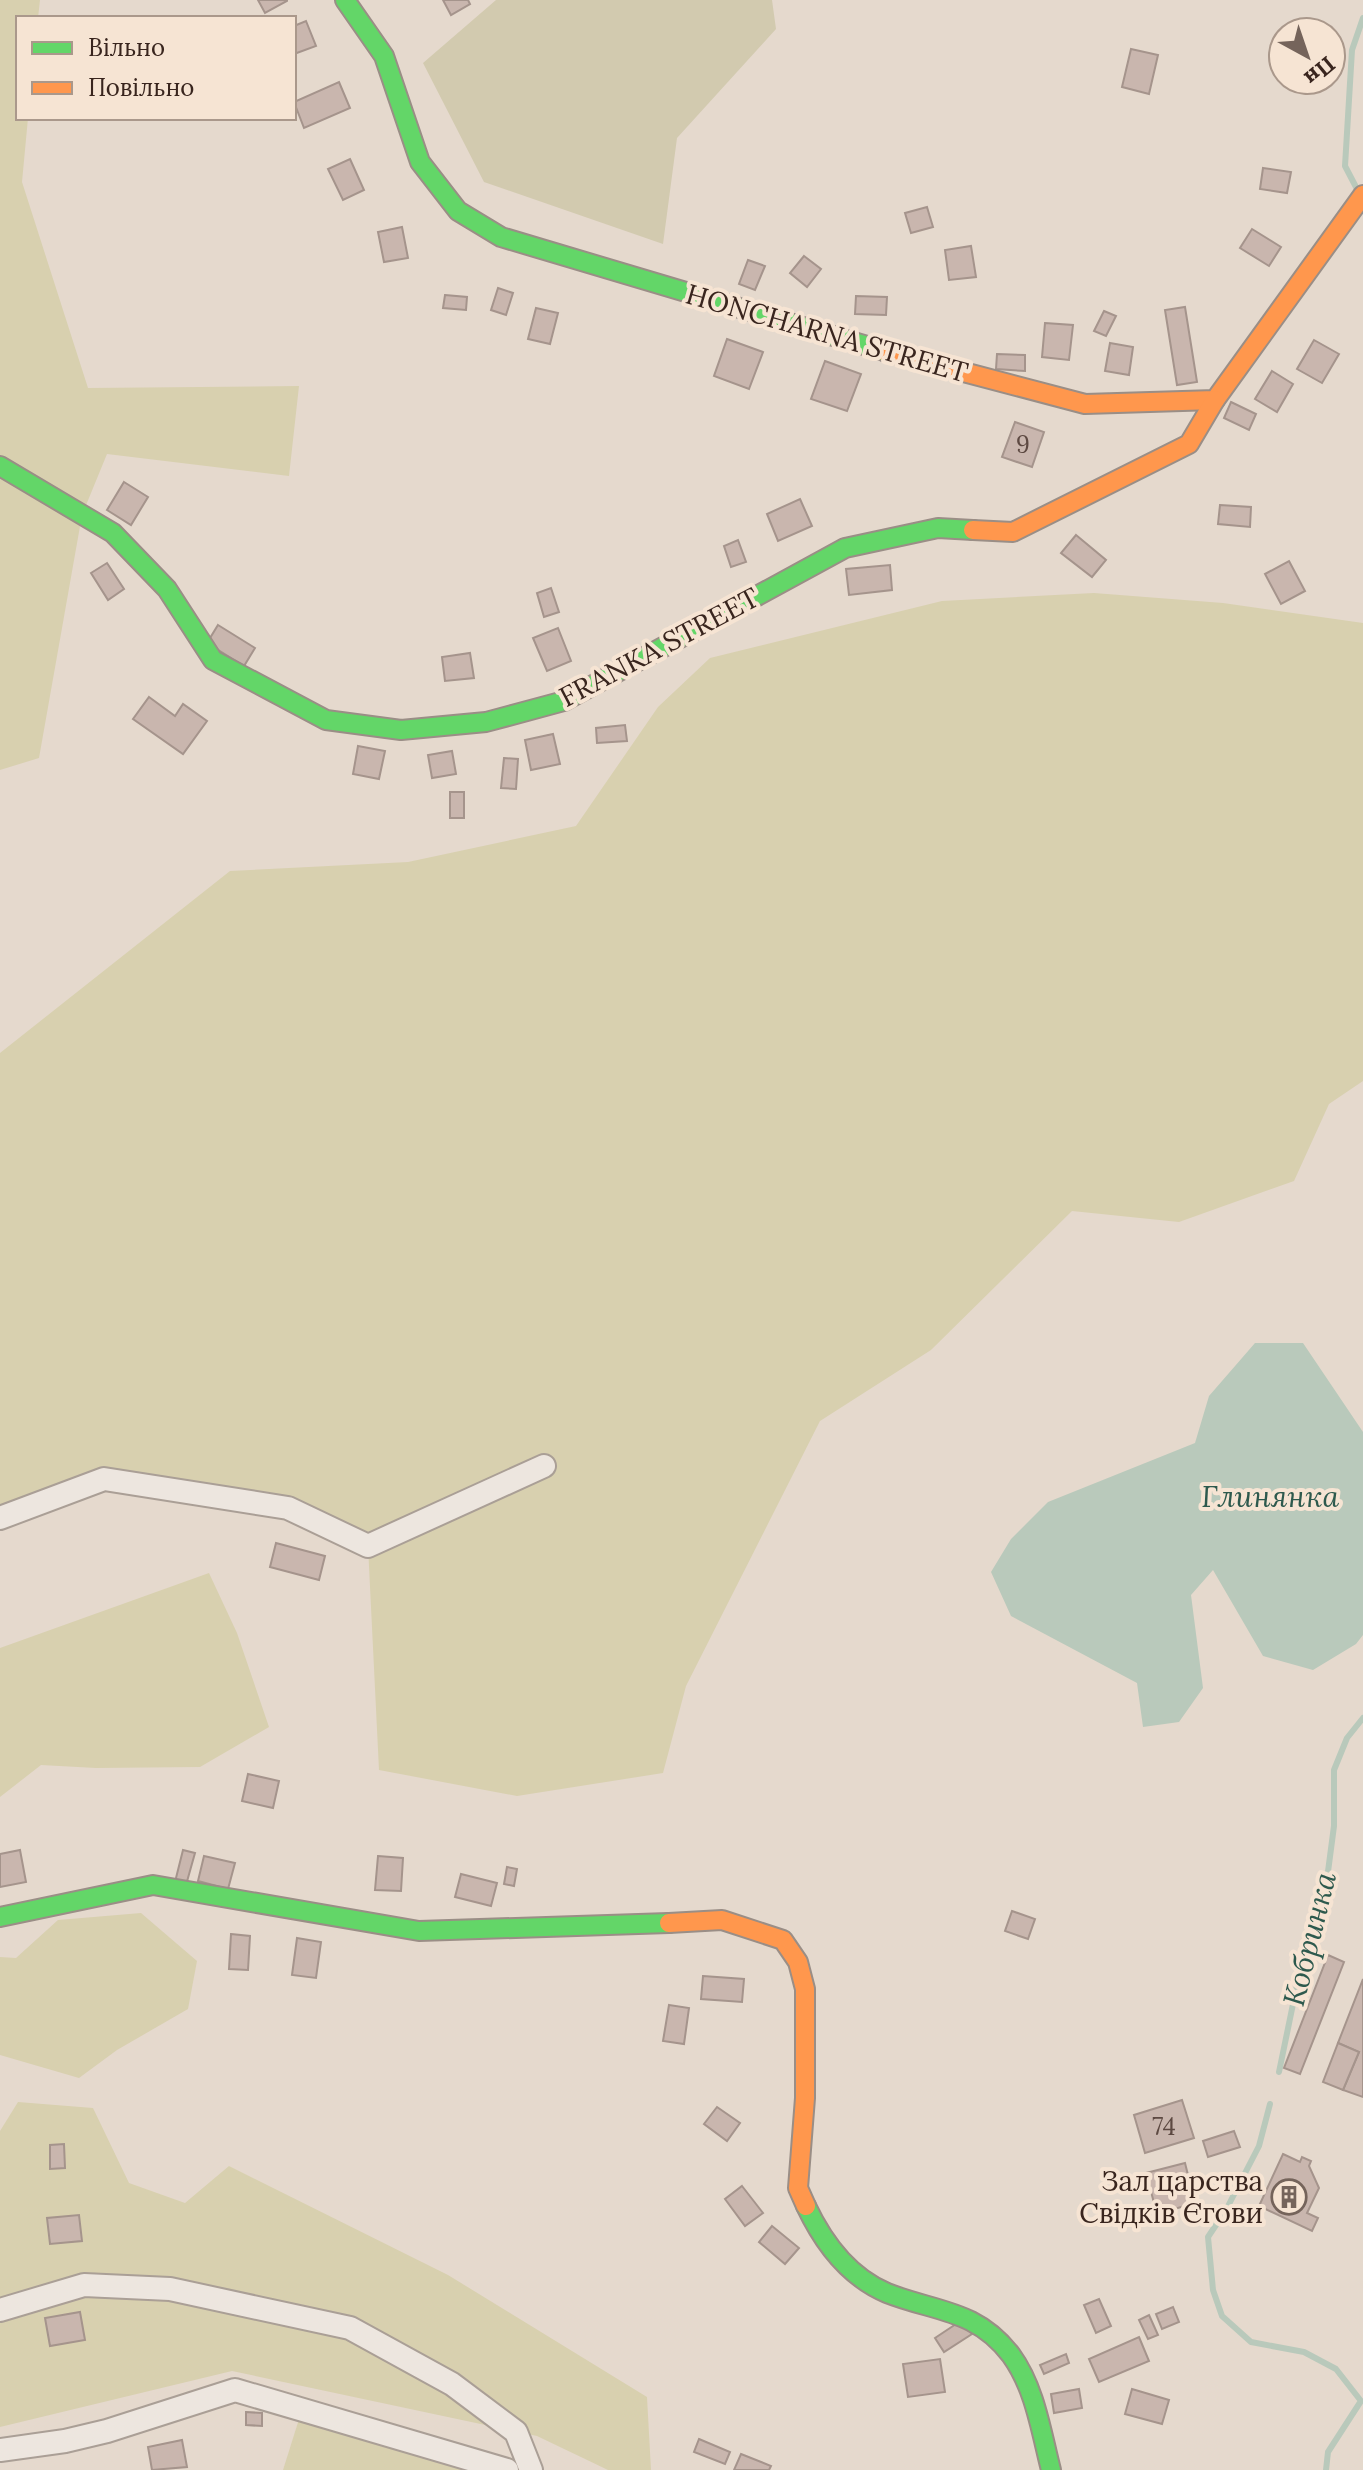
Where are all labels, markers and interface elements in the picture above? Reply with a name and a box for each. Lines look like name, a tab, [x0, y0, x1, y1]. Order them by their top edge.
legend	[16, 16, 296, 120]
north arrow	[1267, 16, 1347, 96]
text: Вільно	[88, 32, 165, 63]
text: Пн	[1299, 50, 1341, 92]
text: Повільно	[88, 72, 194, 103]
street label: HONCHARNA STREET	[682, 276, 972, 391]
house number: 9	[1016, 429, 1030, 460]
street label: FRANKA STREET	[553, 579, 765, 715]
water label: Глинянка	[1201, 1477, 1339, 1515]
water label: Кобринка	[1274, 1867, 1344, 2010]
house number: 74	[1152, 2111, 1176, 2142]
place label: Зал царства Свідків Єгови	[1079, 2163, 1263, 2231]
building icon: Зал царства Свідків Єгови	[1270, 2178, 1308, 2216]

